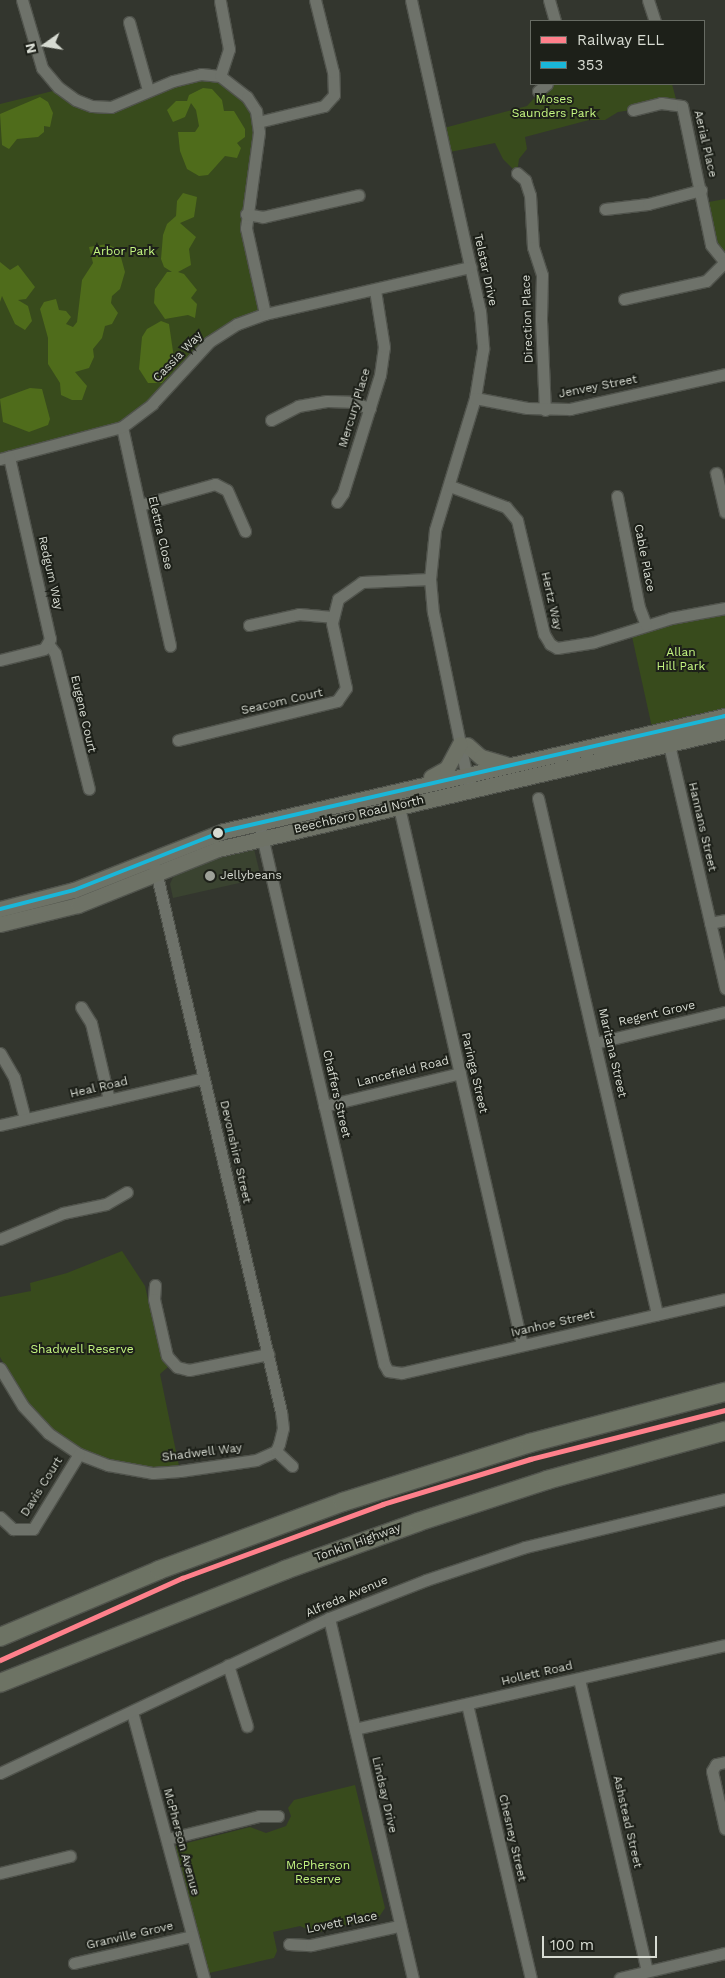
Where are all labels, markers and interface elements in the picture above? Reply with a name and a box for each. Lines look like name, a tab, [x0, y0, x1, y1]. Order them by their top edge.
north arrow	[20, 20, 70, 70]
legend	[530, 20, 705, 85]
text: Railway ELL	[577, 31, 664, 49]
text: N	[21, 42, 39, 55]
text: 353	[577, 56, 603, 74]
park label: Moses Saunders Park	[512, 93, 596, 121]
street label: Aerial Place	[690, 109, 720, 179]
street label: Telstar Drive	[470, 233, 500, 307]
park label: Arbor Park	[93, 245, 155, 259]
street label: Direction Place	[519, 275, 537, 363]
street label: Cassia Way	[150, 328, 206, 386]
street label: Mercury Place	[336, 366, 374, 450]
street label: Jenvey Street	[557, 372, 639, 402]
street label: Elettra Close	[145, 495, 175, 571]
street label: Cable Place	[630, 523, 658, 593]
street label: Redgum Way	[35, 535, 65, 611]
street label: Hertz Way	[537, 570, 565, 632]
park label: Allan Hill Park	[656, 646, 706, 674]
street label: Eugene Court	[67, 674, 99, 754]
street label: Seacom Court	[240, 686, 324, 718]
street label: Hannans Street	[685, 781, 719, 873]
street label: Beechboro Road North	[293, 793, 425, 837]
unlabelled marker	[213, 828, 223, 838]
place label: Jellybeans	[220, 869, 282, 883]
marker: Jellybeans	[204, 870, 216, 882]
street label: Regent Grove	[617, 998, 697, 1030]
street label: Maritana Street	[595, 1007, 629, 1099]
street label: Paringa Street	[458, 1031, 490, 1115]
street label: Chaffers Street	[319, 1049, 353, 1139]
street label: Lancefield Road	[355, 1054, 451, 1090]
street label: Heal Road	[68, 1074, 130, 1102]
street label: Devonshire Street	[216, 1099, 254, 1205]
street label: Ivanhoe Street	[510, 1307, 596, 1341]
park label: Shadwell Reserve	[30, 1343, 134, 1357]
street label: Shadwell Way	[161, 1441, 243, 1465]
street label: Davis Court	[18, 1455, 66, 1519]
street label: Tonkin Highway	[313, 1521, 403, 1565]
street label: Alfreda Avenue	[303, 1573, 391, 1621]
street label: Hollett Road	[500, 1659, 574, 1689]
street label: Lindsay Drive	[368, 1755, 400, 1835]
street label: Ashstead Street	[609, 1774, 645, 1870]
street label: McPherson Avenue	[160, 1787, 202, 1897]
street label: Chesney Street	[495, 1793, 529, 1883]
park label: McPherson Reserve	[286, 1859, 350, 1887]
street label: Lovett Place	[305, 1909, 379, 1937]
street label: Granville Grove	[85, 1919, 175, 1953]
scale bar	[545, 1926, 660, 1958]
text: 100 m	[550, 1936, 594, 1954]

